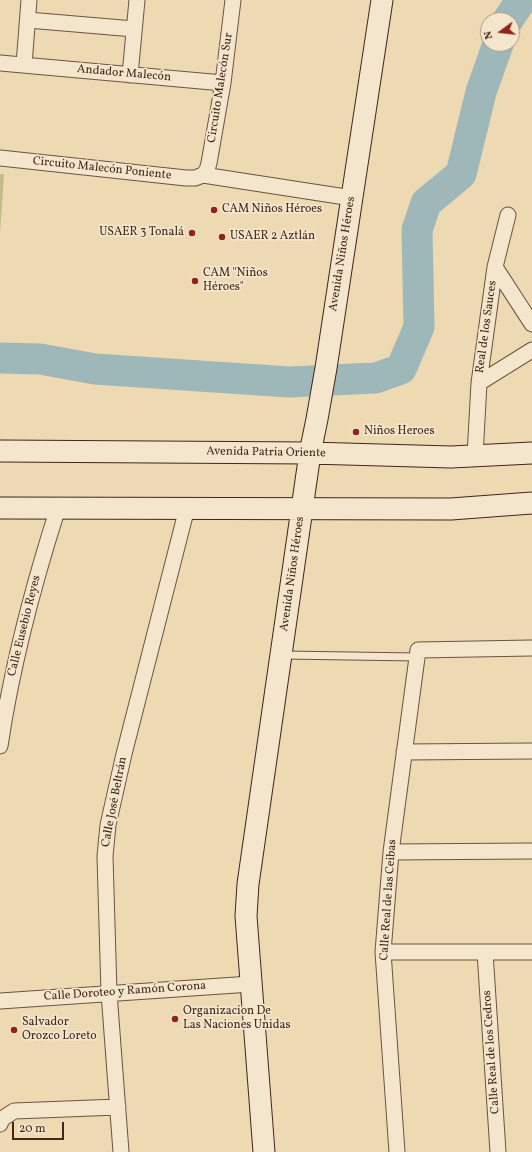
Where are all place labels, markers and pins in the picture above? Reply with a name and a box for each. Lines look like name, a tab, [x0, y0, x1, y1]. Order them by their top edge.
place label: CAM Niños Héroes	[222, 203, 322, 217]
marker: CAM Niños Héroes	[209, 205, 219, 215]
place label: USAER 3 Tonalá	[99, 226, 184, 240]
marker: USAER 3 Tonalá	[187, 228, 197, 238]
place label: USAER 2 Aztlán	[230, 230, 315, 244]
marker: USAER 2 Aztlán	[217, 232, 227, 242]
place label: CAM "Niños Héroes"	[203, 267, 268, 295]
marker: CAM "Niños Héroes"	[190, 276, 200, 286]
place label: Niños Heroes	[364, 425, 435, 439]
marker: Niños Heroes	[351, 427, 361, 437]
place label: Organizacion De Las Naciones Unidas	[183, 1005, 291, 1033]
marker: Organizacion De Las Naciones Unidas	[170, 1014, 180, 1024]
place label: Salvador Orozco Loreto	[22, 1016, 97, 1044]
marker: Salvador Orozco Loreto	[9, 1025, 19, 1035]

